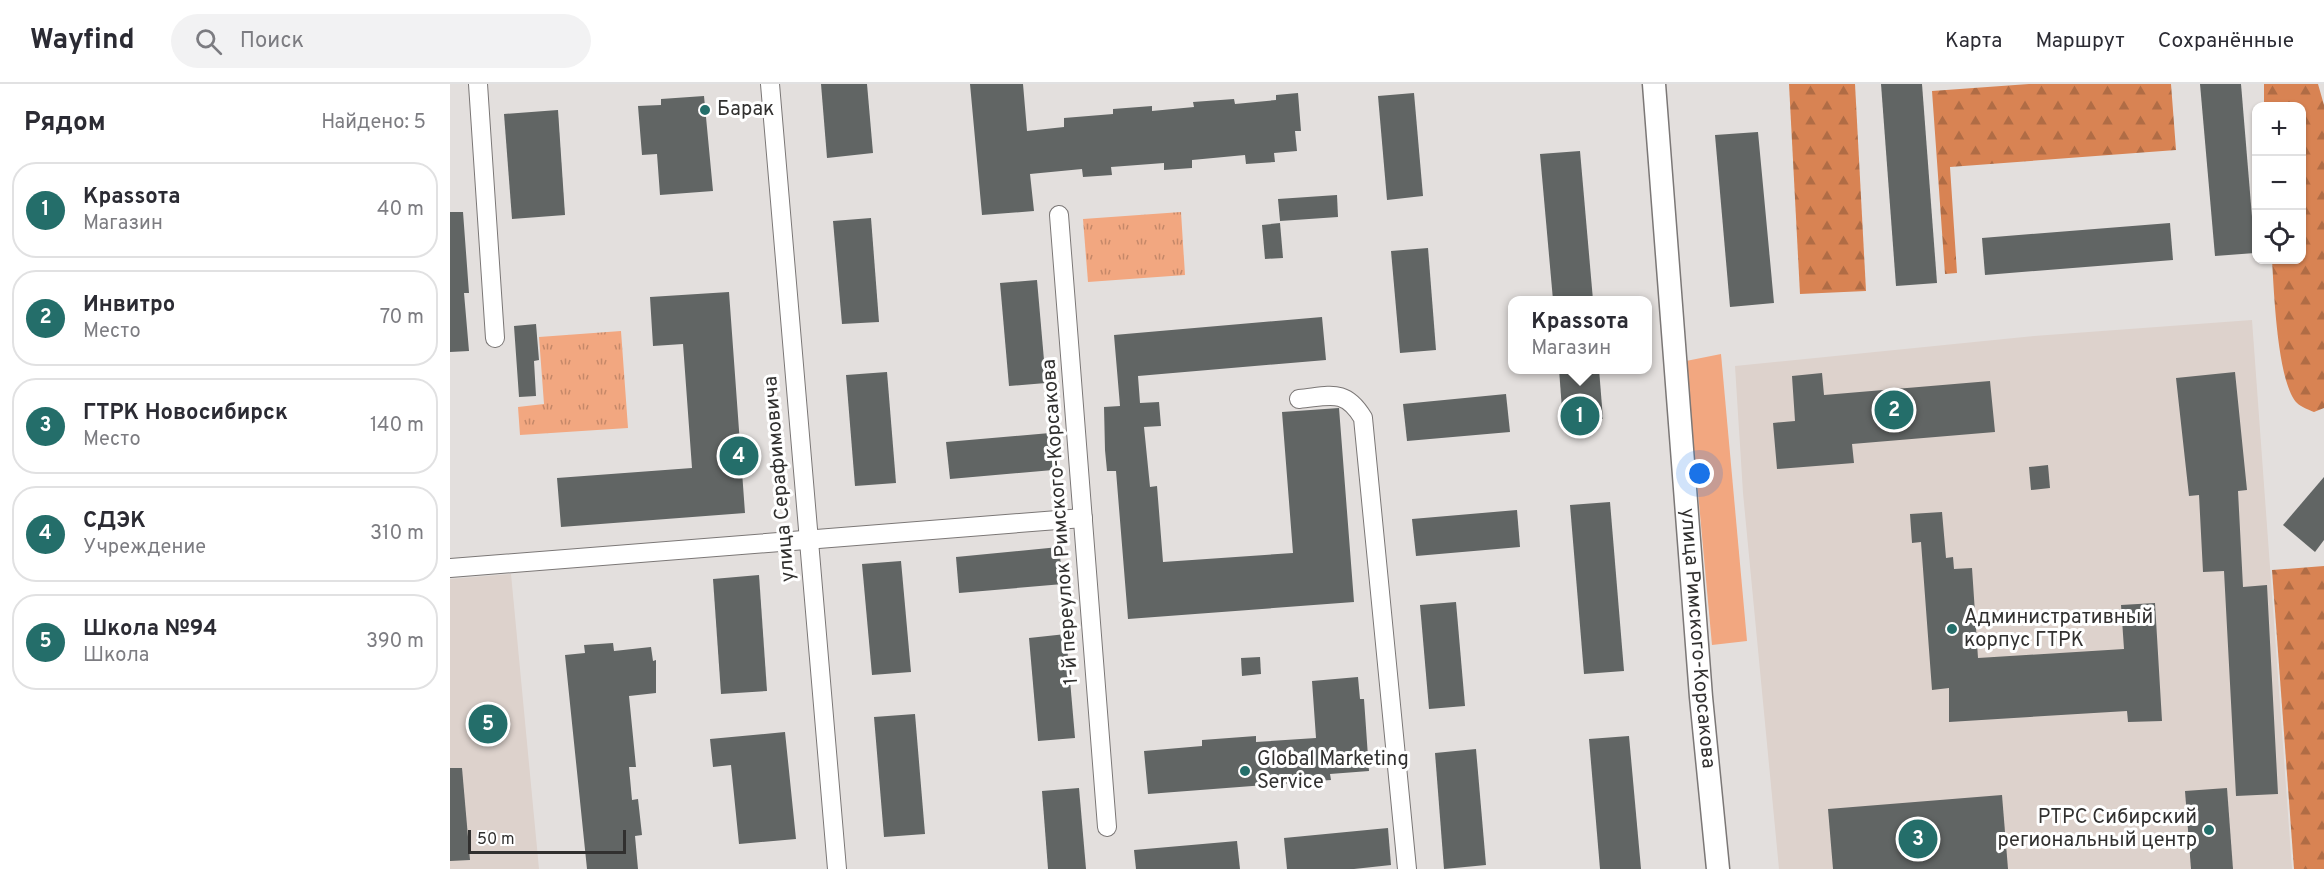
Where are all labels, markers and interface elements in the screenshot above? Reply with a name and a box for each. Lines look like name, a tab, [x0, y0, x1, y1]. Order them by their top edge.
search box	[171, 14, 591, 68]
text: Wayfind	[30, 23, 135, 59]
icon: search	[192, 25, 225, 58]
text: Поиск	[240, 28, 304, 55]
text: Карта	[1945, 28, 2002, 55]
text: Маршрут	[2035, 28, 2125, 55]
text: Сохранённые	[2158, 28, 2294, 55]
place label: Барак	[717, 97, 774, 123]
map controls	[2252, 102, 2306, 264]
button: +	[2252, 102, 2306, 156]
marker: Барак	[698, 103, 712, 117]
text: Рядом	[24, 107, 106, 140]
text: Найдено: 5	[321, 110, 426, 136]
button: −	[2252, 156, 2306, 210]
text: Краssота	[83, 184, 181, 211]
text: 1	[42, 197, 50, 223]
text: 40 m	[377, 197, 424, 223]
button: locate	[2252, 210, 2306, 264]
text: Магазин	[83, 211, 163, 237]
text: Инвитро	[83, 292, 175, 319]
popup	[1508, 296, 1652, 374]
text: 2	[39, 305, 52, 331]
text: 70 m	[380, 305, 424, 331]
text: Краssота	[1531, 309, 1629, 336]
text: Место	[83, 319, 141, 345]
text: Магазин	[1531, 336, 1611, 362]
street label: 1-й переулок Римского-Корсакова	[1037, 358, 1085, 686]
street label: улица Серафимовича	[758, 375, 802, 583]
pin: 2	[1874, 388, 1914, 432]
pin: 1	[1560, 394, 1600, 438]
text: ГТРК Новосибирск	[83, 400, 288, 427]
text: 3	[40, 413, 52, 439]
text: 140 m	[370, 413, 424, 439]
text: Место	[83, 427, 141, 453]
pin: 4	[720, 434, 758, 478]
your location	[1685, 459, 1714, 488]
street label: улица Римского-Корсакова	[1674, 507, 1721, 770]
text: СДЭК	[83, 508, 146, 535]
text: 4	[39, 521, 52, 547]
text: 310 m	[370, 521, 424, 547]
text: Учреждение	[83, 535, 206, 561]
place label: Административный корпус ГТРК	[1964, 605, 2153, 654]
text: Школа №94	[83, 616, 217, 643]
marker: Административный корпус ГТРК	[1945, 622, 1959, 636]
text: 5	[39, 629, 52, 655]
text: 390 m	[366, 629, 424, 655]
text: Школа	[83, 643, 149, 669]
pin: 5	[468, 702, 507, 746]
place label: Global Marketing Service	[1257, 747, 1409, 796]
marker: Global Marketing Service	[1238, 764, 1252, 778]
place label: РТРС Сибирский региональный центр	[1998, 805, 2197, 854]
pin: 3	[1898, 816, 1938, 861]
marker: РТРС Сибирский региональный центр	[2202, 823, 2216, 837]
scale bar	[468, 827, 626, 854]
text: 50 m	[477, 830, 515, 850]

